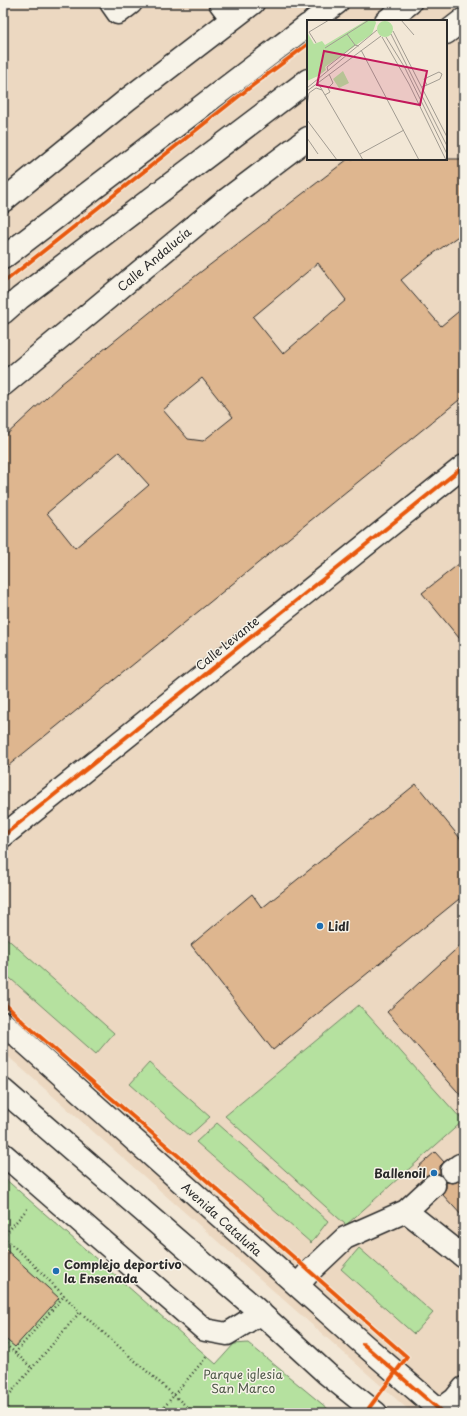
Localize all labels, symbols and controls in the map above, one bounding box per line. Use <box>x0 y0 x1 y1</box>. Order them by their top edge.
inset map <box>307 20 447 160</box>
street label: Calle Andalucía <box>113 222 195 295</box>
street label: Calle Levante <box>191 611 263 674</box>
place label: Lidl <box>328 917 350 935</box>
marker: Lidl <box>315 921 325 931</box>
place label: Ballenoil <box>374 1164 426 1182</box>
marker: Ballenoil <box>429 1168 439 1178</box>
street label: Avenida Cataluña <box>178 1178 267 1260</box>
place label: Complejo deportivo la Ensenada <box>64 1255 182 1287</box>
marker: Complejo deportivo la Ensenada <box>51 1266 61 1276</box>
park label: Parque iglesia San Marco <box>203 1365 283 1397</box>

